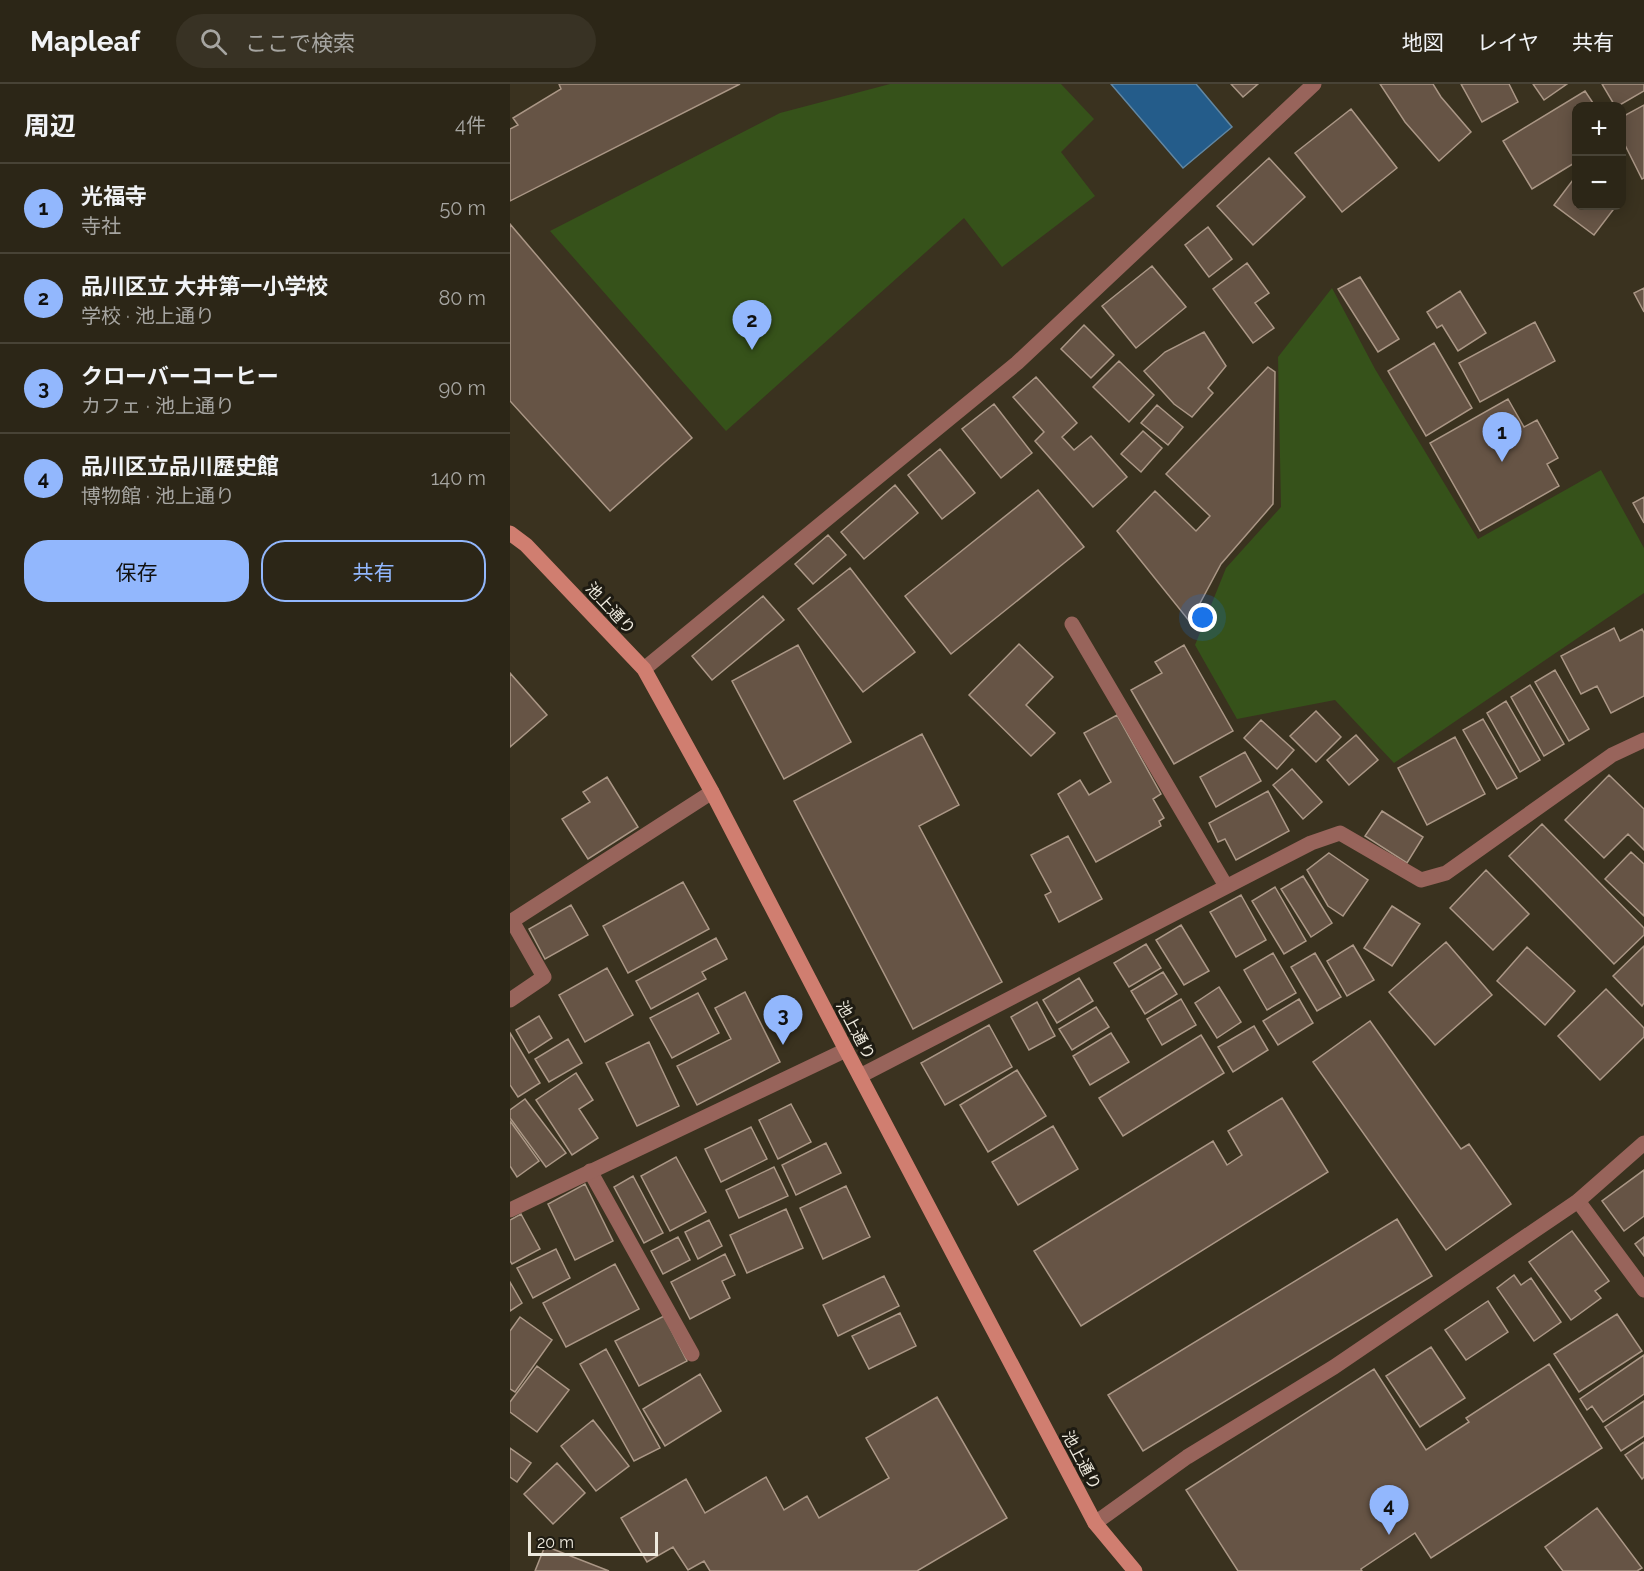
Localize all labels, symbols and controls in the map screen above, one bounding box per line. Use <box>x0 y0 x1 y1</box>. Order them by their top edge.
search box <box>176 14 596 68</box>
text: Mapleaf <box>30 25 140 58</box>
icon: search <box>197 25 230 58</box>
text: ここで検索 <box>245 30 355 56</box>
text: 地図 <box>1402 30 1444 55</box>
text: レイヤ <box>1477 30 1539 55</box>
text: 共有 <box>1572 30 1614 55</box>
map controls <box>1572 102 1626 210</box>
button: + <box>1572 102 1626 156</box>
text: 周辺 <box>24 111 76 141</box>
text: 4件 <box>455 113 486 137</box>
button: − <box>1572 156 1626 210</box>
text: 光福寺 <box>81 183 147 209</box>
text: 1 <box>39 196 48 220</box>
text: 50 m <box>439 196 486 220</box>
text: 寺社 <box>81 214 121 238</box>
text: 品川区立 大井第一小学校 <box>81 273 328 299</box>
text: 2 <box>38 286 49 310</box>
text: 80 m <box>438 286 486 310</box>
pin: 2 <box>732 300 772 350</box>
text: 学校 · 池上通り <box>81 304 215 328</box>
text: クローバーコーヒー <box>81 363 279 389</box>
text: 3 <box>38 376 49 400</box>
text: 90 m <box>439 376 486 400</box>
text: カフェ · 池上通り <box>81 394 235 418</box>
pin: 1 <box>1482 412 1522 462</box>
text: 品川区立品川歴史館 <box>81 453 279 479</box>
text: 4 <box>38 466 49 490</box>
text: 140 m <box>431 466 486 490</box>
text: 博物館 · 池上通り <box>81 484 235 508</box>
button: 保存 <box>24 540 249 602</box>
button: 共有 <box>261 540 486 602</box>
street label: 池上通り <box>582 578 639 638</box>
your location <box>1188 603 1217 632</box>
pin: 3 <box>764 996 802 1045</box>
street label: 池上通り <box>832 998 879 1063</box>
street label: 池上通り <box>1058 1428 1105 1493</box>
pin: 4 <box>1370 1486 1408 1535</box>
scale bar <box>528 1529 658 1556</box>
text: 20 m <box>537 1533 574 1552</box>

